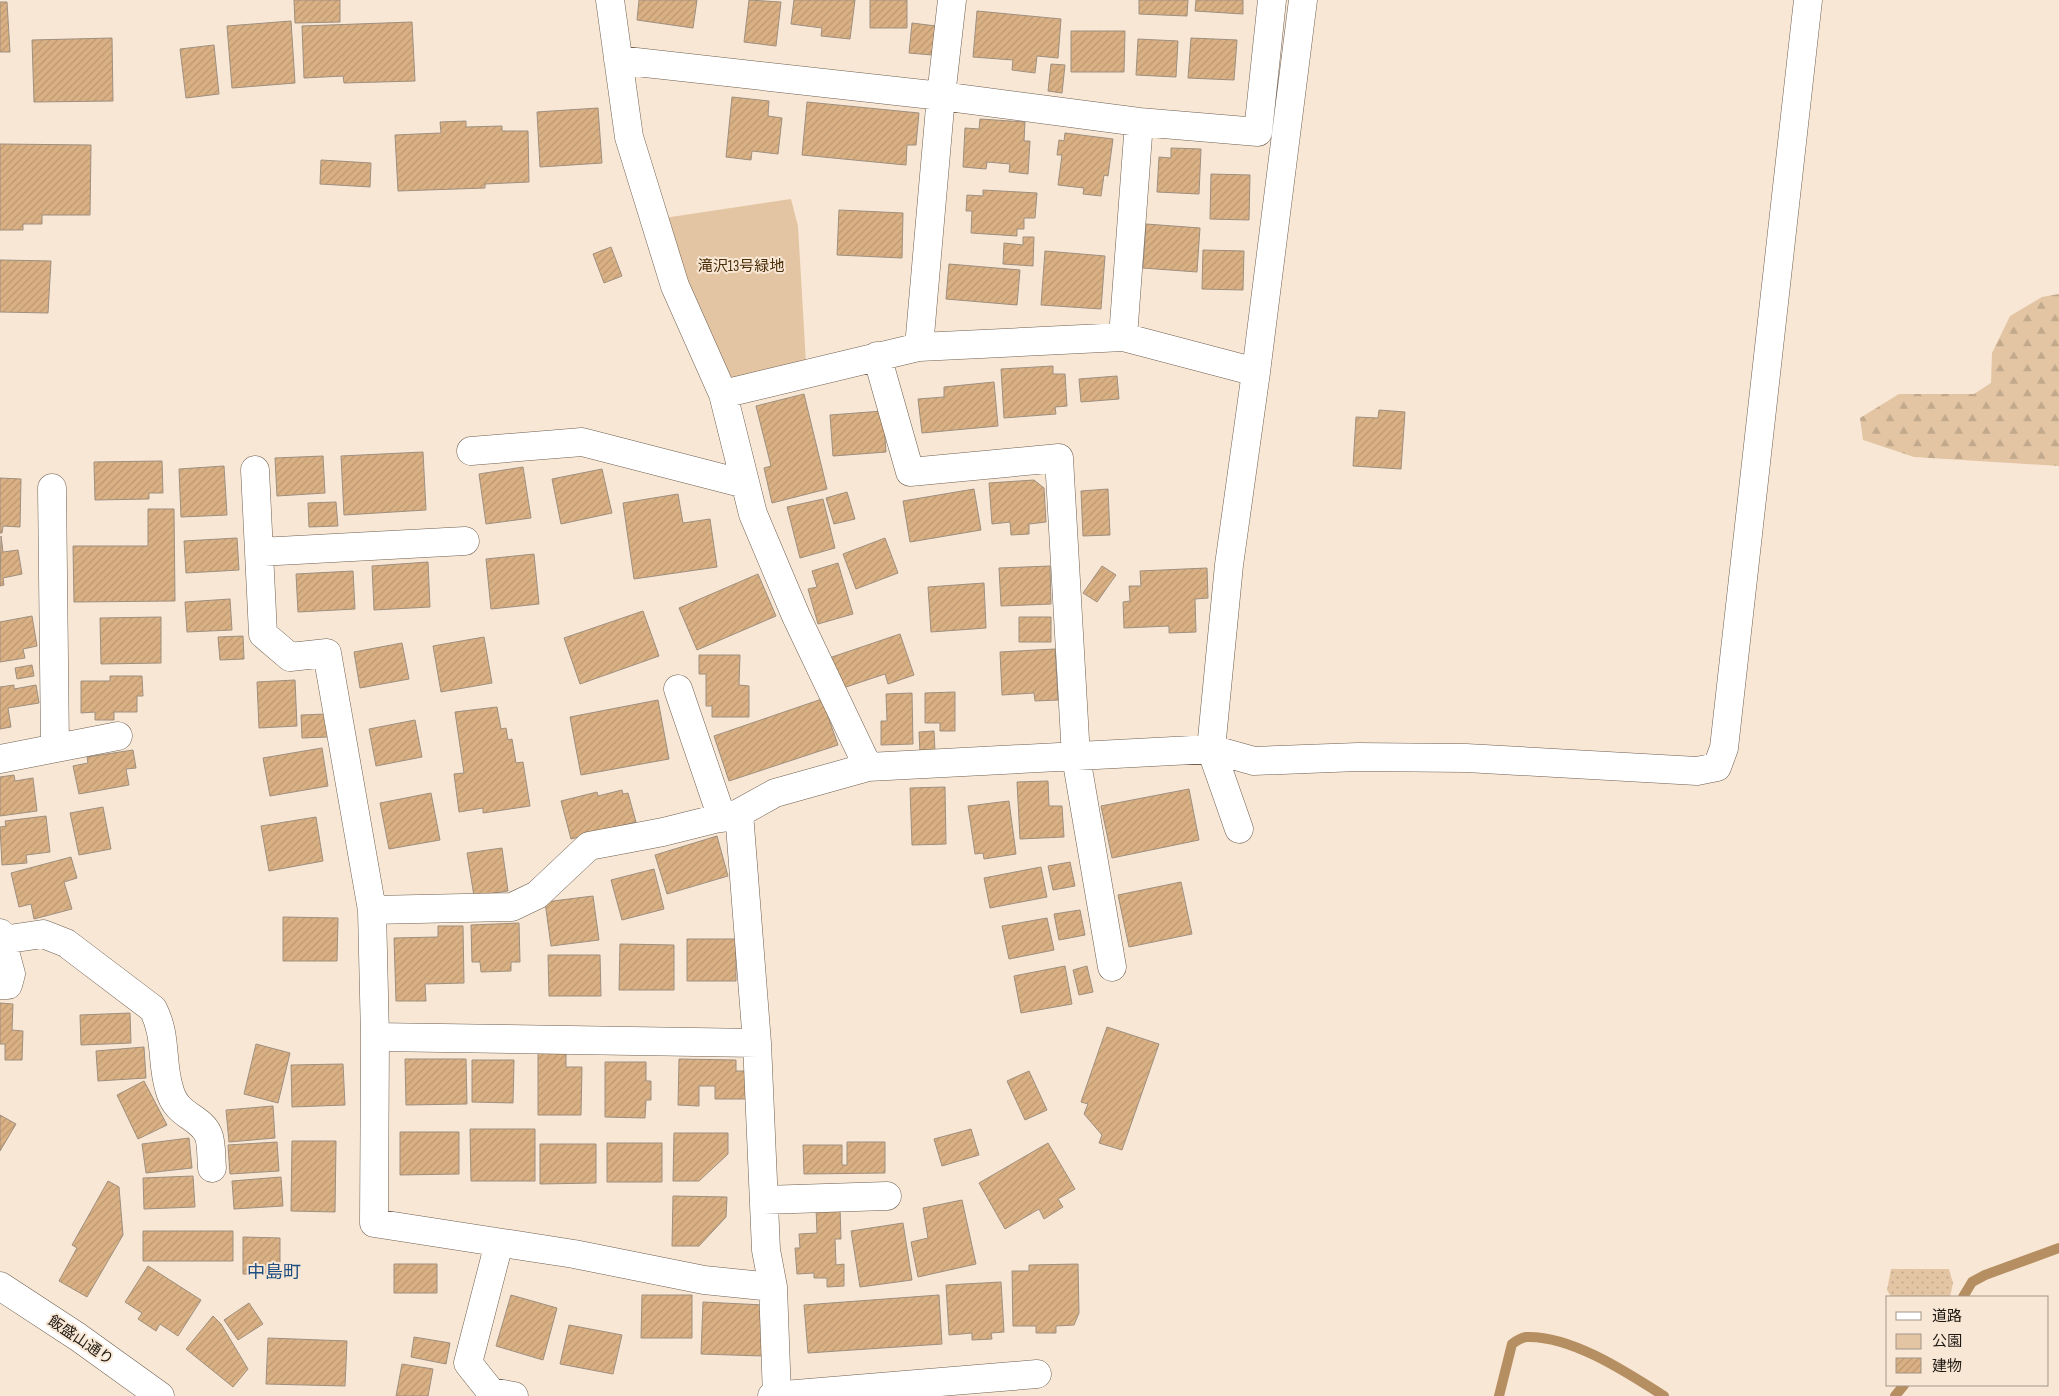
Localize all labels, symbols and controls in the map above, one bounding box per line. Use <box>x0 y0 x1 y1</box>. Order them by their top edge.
park label: 滝沢13号緑地 <box>698 257 784 276</box>
district label: 中島町 <box>247 1262 301 1283</box>
legend <box>1886 1296 2049 1386</box>
text: 道路 <box>1932 1307 1962 1326</box>
street label: 飯盛山通り <box>44 1312 117 1369</box>
text: 公園 <box>1932 1332 1962 1351</box>
text: 建物 <box>1932 1357 1962 1376</box>

